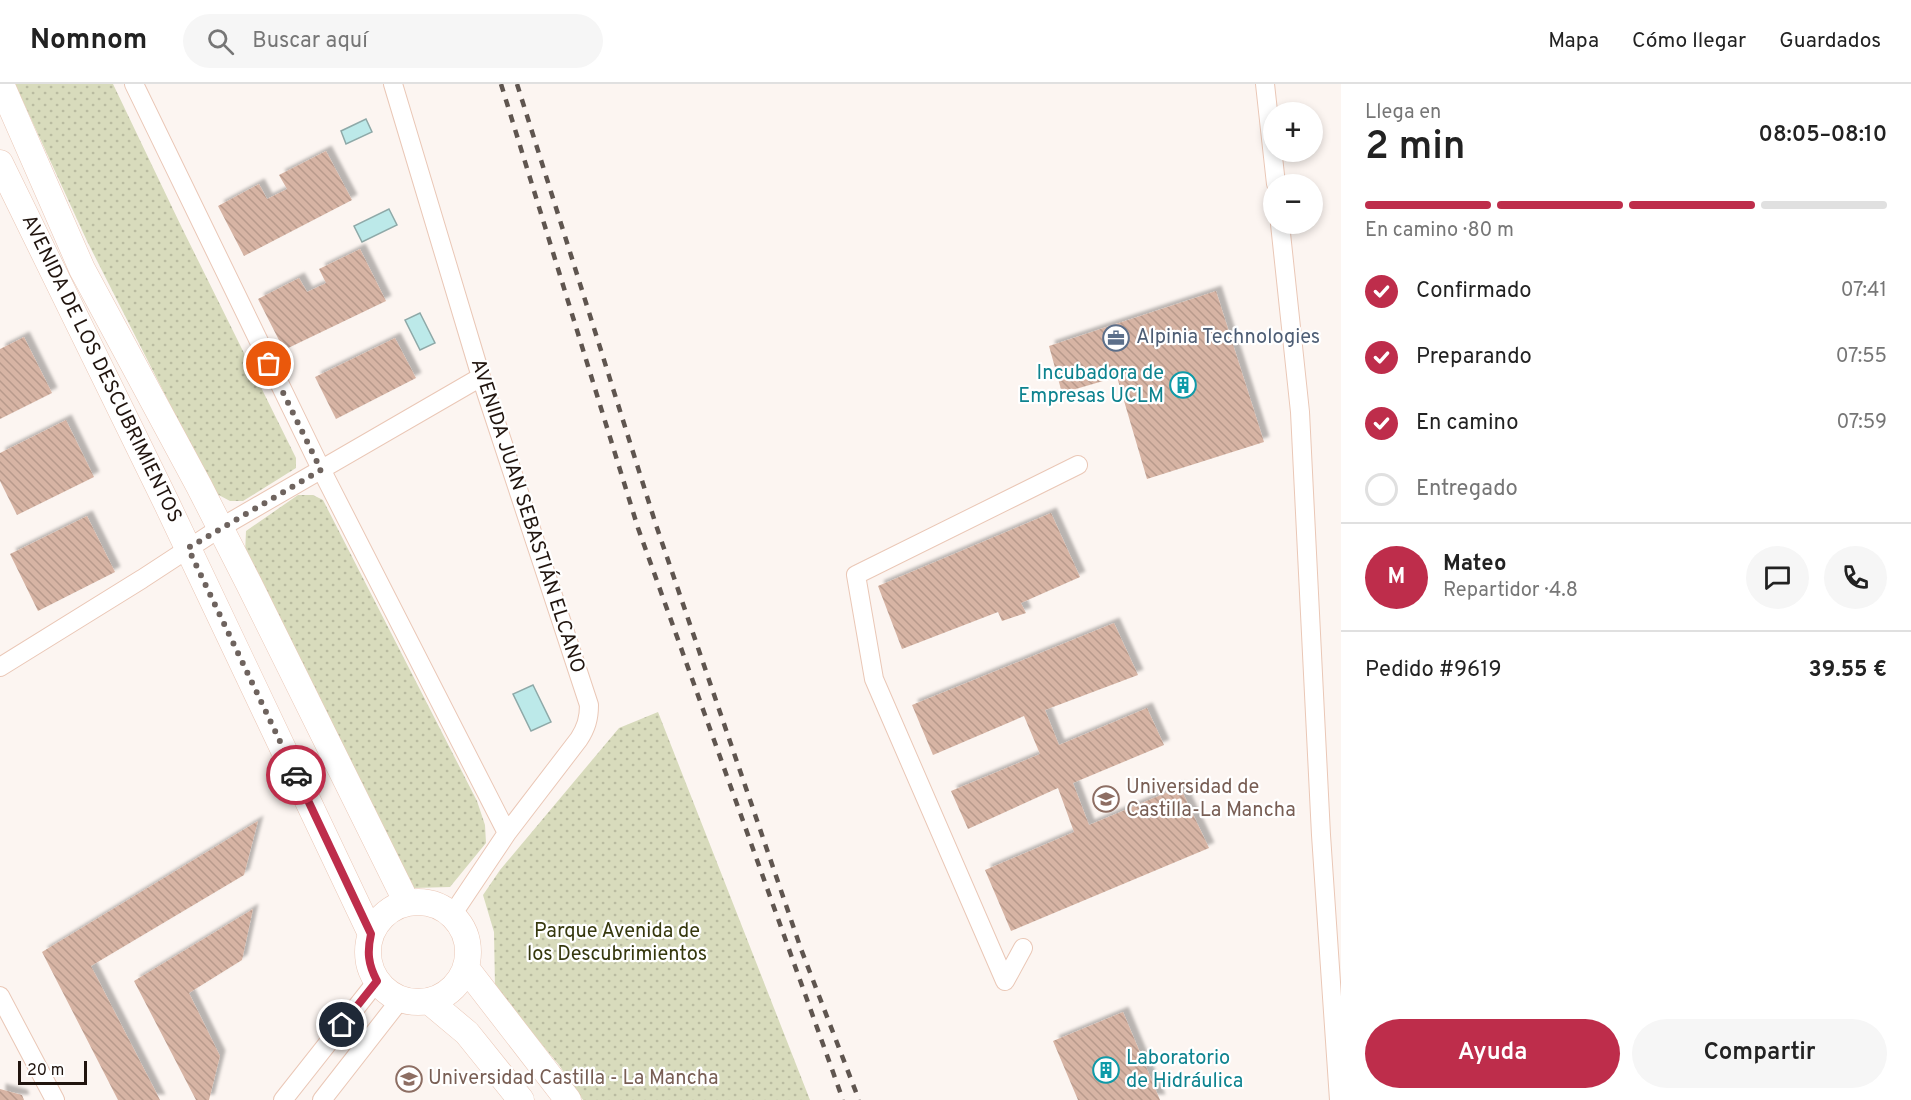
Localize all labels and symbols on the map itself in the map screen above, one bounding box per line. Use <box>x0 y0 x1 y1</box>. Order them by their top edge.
street label: AVENIDA DE LOS DESCUBRIMIENTOS <box>15 211 187 527</box>
office icon: Alpinia Technologies <box>1101 323 1131 353</box>
place label: Alpinia Technologies <box>1136 325 1320 351</box>
pin <box>243 338 294 389</box>
street label: AVENIDA JUAN SEBASTIÁN ELCANO <box>464 355 592 677</box>
place label: Incubadora de Empresas UCLM <box>1018 361 1164 410</box>
building icon: Incubadora de Empresas UCLM <box>1168 370 1198 400</box>
courier <box>266 745 326 805</box>
place label: Universidad de Castilla-La Mancha <box>1126 775 1296 824</box>
school or university icon: Universidad de Castilla-La Mancha <box>1091 784 1121 814</box>
park label: Parque Avenida de los Descubrimientos <box>527 919 707 968</box>
pin <box>316 999 367 1050</box>
place label: Laboratorio de Hidráulica <box>1126 1046 1243 1095</box>
building icon: Laboratorio de Hidráulica <box>1091 1055 1121 1085</box>
scale bar <box>18 1058 87 1086</box>
school or university icon: Universidad Castilla - La Mancha <box>394 1064 424 1094</box>
place label: Universidad Castilla - La Mancha <box>428 1066 719 1092</box>

